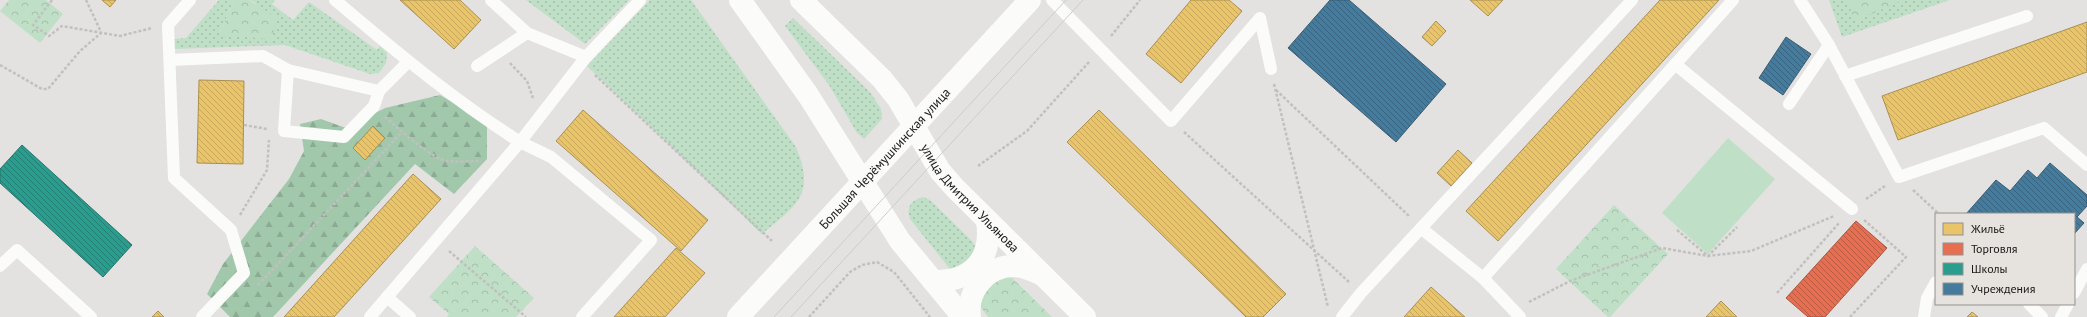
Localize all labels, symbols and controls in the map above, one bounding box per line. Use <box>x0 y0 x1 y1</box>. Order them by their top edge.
street label: Большая Черёмушкинская улица <box>815 84 954 232</box>
street label: улица Дмитрия Ульянова <box>917 140 1023 256</box>
legend <box>1935 213 2075 305</box>
text: Жильё <box>1970 221 2005 236</box>
text: Торговля <box>1971 241 2017 256</box>
text: Школы <box>1971 261 2007 276</box>
text: Учреждения <box>1971 281 2035 296</box>

